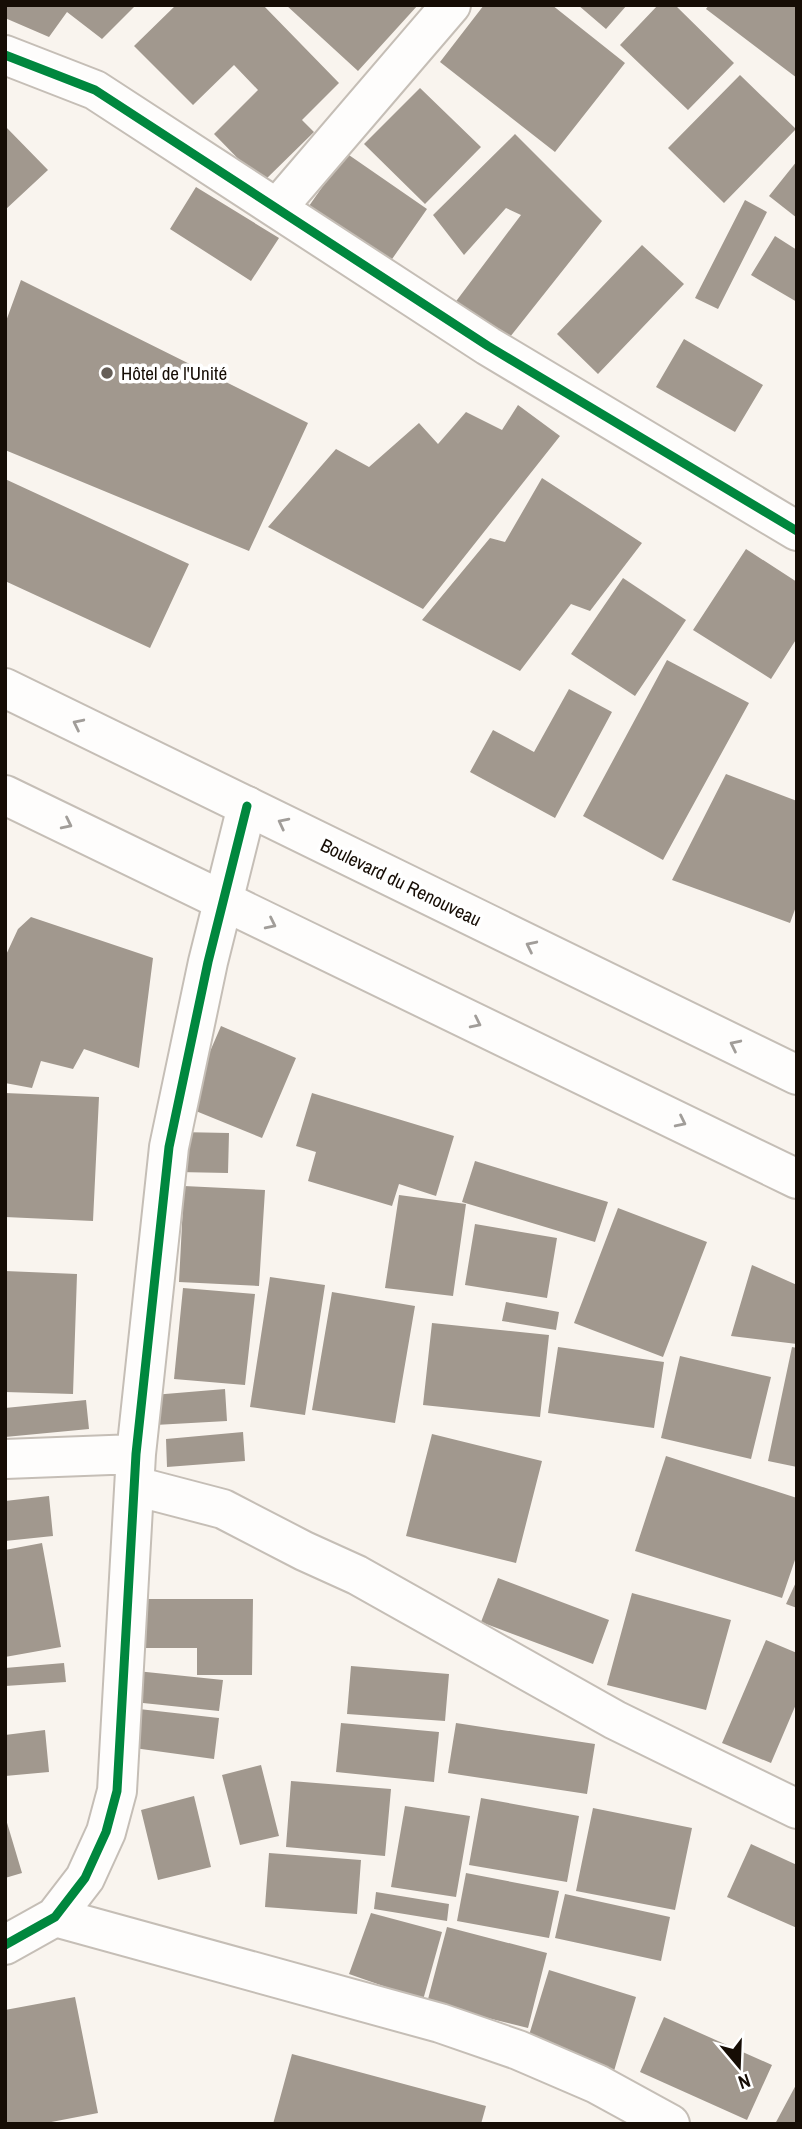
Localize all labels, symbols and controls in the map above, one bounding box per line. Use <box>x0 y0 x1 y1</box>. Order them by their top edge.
place label: Hôtel de l'Unité <box>121 360 227 386</box>
marker: Hôtel de l'Unité <box>99 365 115 381</box>
one-way arrow <box>73 718 85 732</box>
one-way arrow <box>60 816 72 830</box>
one-way arrow <box>278 818 290 832</box>
street label: Boulevard du Renouveau <box>316 832 486 932</box>
one-way arrow <box>264 915 276 929</box>
one-way arrow <box>526 940 538 954</box>
one-way arrow <box>469 1015 481 1029</box>
one-way arrow <box>730 1040 742 1054</box>
one-way arrow <box>674 1114 686 1128</box>
north arrow <box>704 2031 774 2101</box>
text: N <box>735 2068 754 2096</box>

